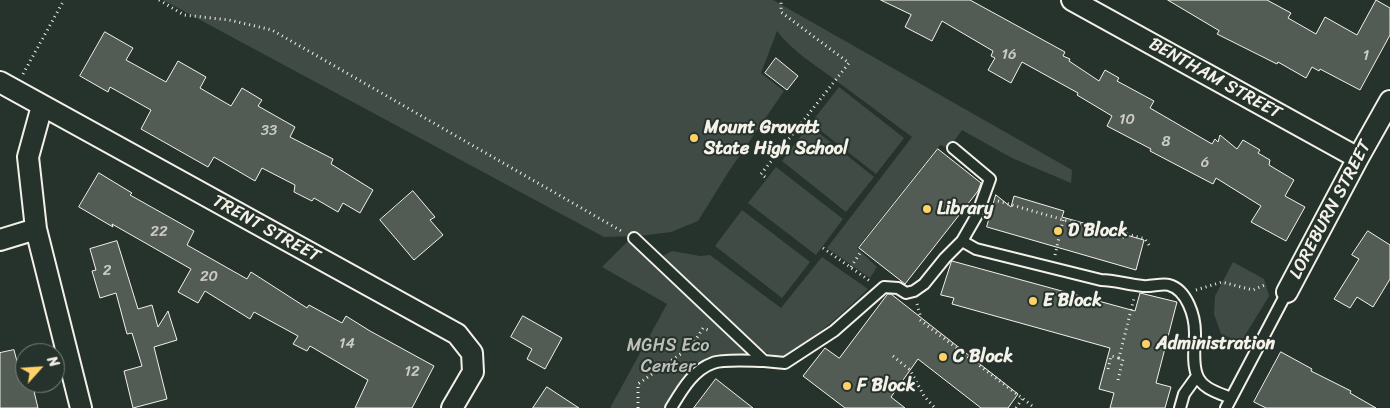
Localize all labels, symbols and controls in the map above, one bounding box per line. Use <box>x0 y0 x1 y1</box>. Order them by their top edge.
street label: BENTHAM STREET <box>1145 34 1285 124</box>
house number: 16 <box>1002 46 1016 64</box>
house number: 1 <box>1363 47 1369 65</box>
house number: 10 <box>1119 111 1135 129</box>
place label: Mount Gravatt State High School <box>704 117 848 160</box>
house number: 33 <box>261 122 277 140</box>
marker: Mount Gravatt State High School <box>688 132 700 144</box>
house number: 8 <box>1161 133 1171 151</box>
street label: LOREBURN STREET <box>1285 137 1377 283</box>
house number: 6 <box>1201 154 1209 172</box>
street label: TRENT STREET <box>208 191 324 267</box>
place label: Library <box>937 198 993 220</box>
marker: Library <box>921 203 933 215</box>
place label: D Block <box>1068 220 1128 242</box>
house number: 22 <box>150 223 168 241</box>
marker: D Block <box>1052 225 1064 237</box>
house number: 2 <box>103 262 111 280</box>
house number: 20 <box>200 268 218 286</box>
place label: E Block <box>1043 290 1102 312</box>
marker: E Block <box>1027 295 1039 307</box>
place label: Administration <box>1156 333 1275 355</box>
house number: 14 <box>339 335 355 353</box>
park label: MGHS Eco Center <box>627 335 709 378</box>
marker: Administration <box>1140 338 1152 350</box>
north arrow <box>15 343 65 393</box>
place label: C Block <box>953 346 1013 368</box>
marker: C Block <box>937 351 949 363</box>
text: N <box>40 352 66 371</box>
house number: 12 <box>404 363 420 381</box>
place label: F Block <box>857 375 916 397</box>
marker: F Block <box>841 380 853 392</box>

